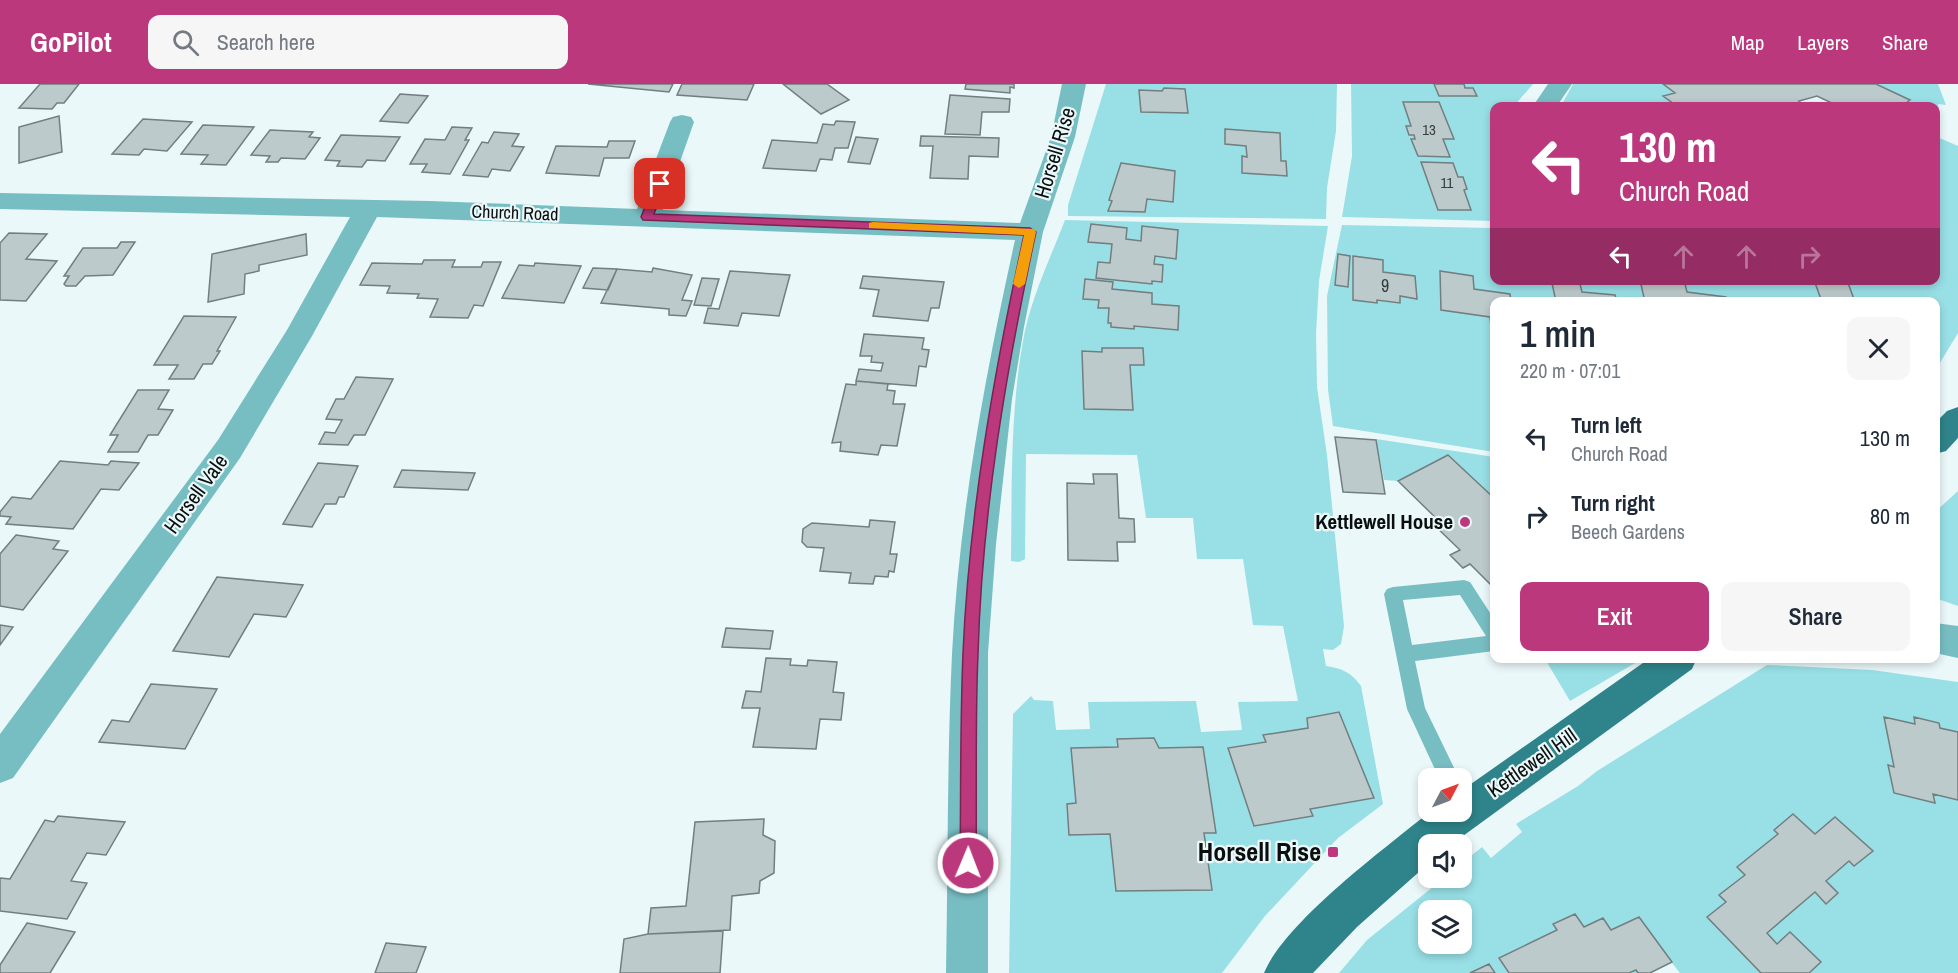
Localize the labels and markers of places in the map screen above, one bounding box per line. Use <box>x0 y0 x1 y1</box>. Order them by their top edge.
pin <box>634 158 685 209</box>
place label: Kettlewell House <box>1315 507 1453 536</box>
marker: Kettlewell House <box>1458 515 1472 529</box>
place label: Horsell Rise <box>1198 834 1321 869</box>
marker: Horsell Rise <box>1326 845 1340 859</box>

